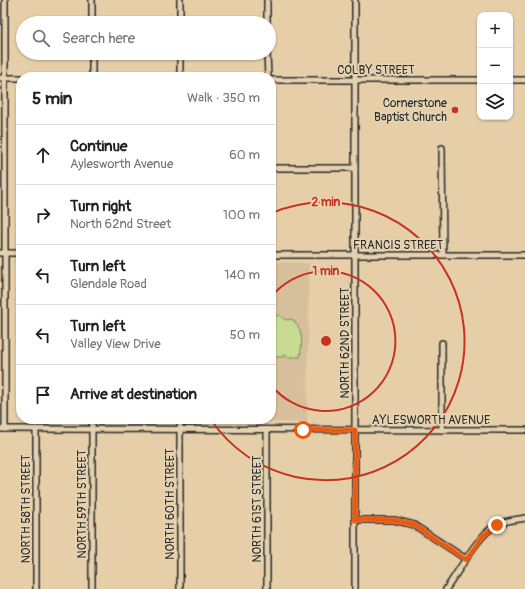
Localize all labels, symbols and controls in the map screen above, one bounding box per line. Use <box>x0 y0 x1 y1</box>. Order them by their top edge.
map controls <box>477 12 513 120</box>
button: + <box>477 12 513 48</box>
search box <box>16 16 276 60</box>
icon: search <box>30 27 52 49</box>
text: Search here <box>62 29 135 48</box>
button: − <box>477 48 513 84</box>
street label: COLBY STREET <box>337 63 415 78</box>
button: layers <box>477 84 513 120</box>
text: 5 min <box>32 88 72 109</box>
text: Walk · 350 m <box>187 90 260 106</box>
place label: Cornerstone Baptist Church <box>374 96 447 125</box>
marker: Cornerstone Baptist Church <box>450 105 460 115</box>
text: Continue <box>70 137 128 156</box>
icon: ahead <box>32 144 54 166</box>
text: 60 m <box>229 147 260 163</box>
text: Aylesworth Avenue <box>70 156 173 172</box>
text: 2 min <box>312 195 341 210</box>
text: Turn right <box>70 197 131 216</box>
icon: right <box>32 204 54 226</box>
text: 100 m <box>223 207 260 223</box>
text: North 62nd Street <box>70 216 171 232</box>
street label: FRANCIS STREET <box>353 238 443 253</box>
text: Turn left <box>70 257 126 276</box>
icon: left <box>32 264 54 286</box>
text: 1 min <box>313 264 340 279</box>
text: 140 m <box>224 267 260 283</box>
text: Glendale Road <box>70 276 147 292</box>
street label: NORTH 62ND STREET <box>338 287 353 399</box>
text: Turn left <box>70 317 126 336</box>
icon: left <box>32 324 54 346</box>
text: 50 m <box>230 327 260 343</box>
centre of rings <box>319 334 333 348</box>
text: Valley View Drive <box>70 336 161 352</box>
icon: arrive <box>32 384 54 406</box>
text: Arrive at destination <box>70 385 197 404</box>
street label: AYLESWORTH AVENUE <box>372 413 490 428</box>
route start <box>294 421 312 439</box>
street label: NORTH 60TH STREET <box>163 448 178 560</box>
street label: NORTH 59TH STREET <box>75 449 90 558</box>
street label: NORTH 58TH STREET <box>19 454 34 563</box>
street label: NORTH 61ST STREET <box>250 455 265 563</box>
route end <box>488 516 506 534</box>

